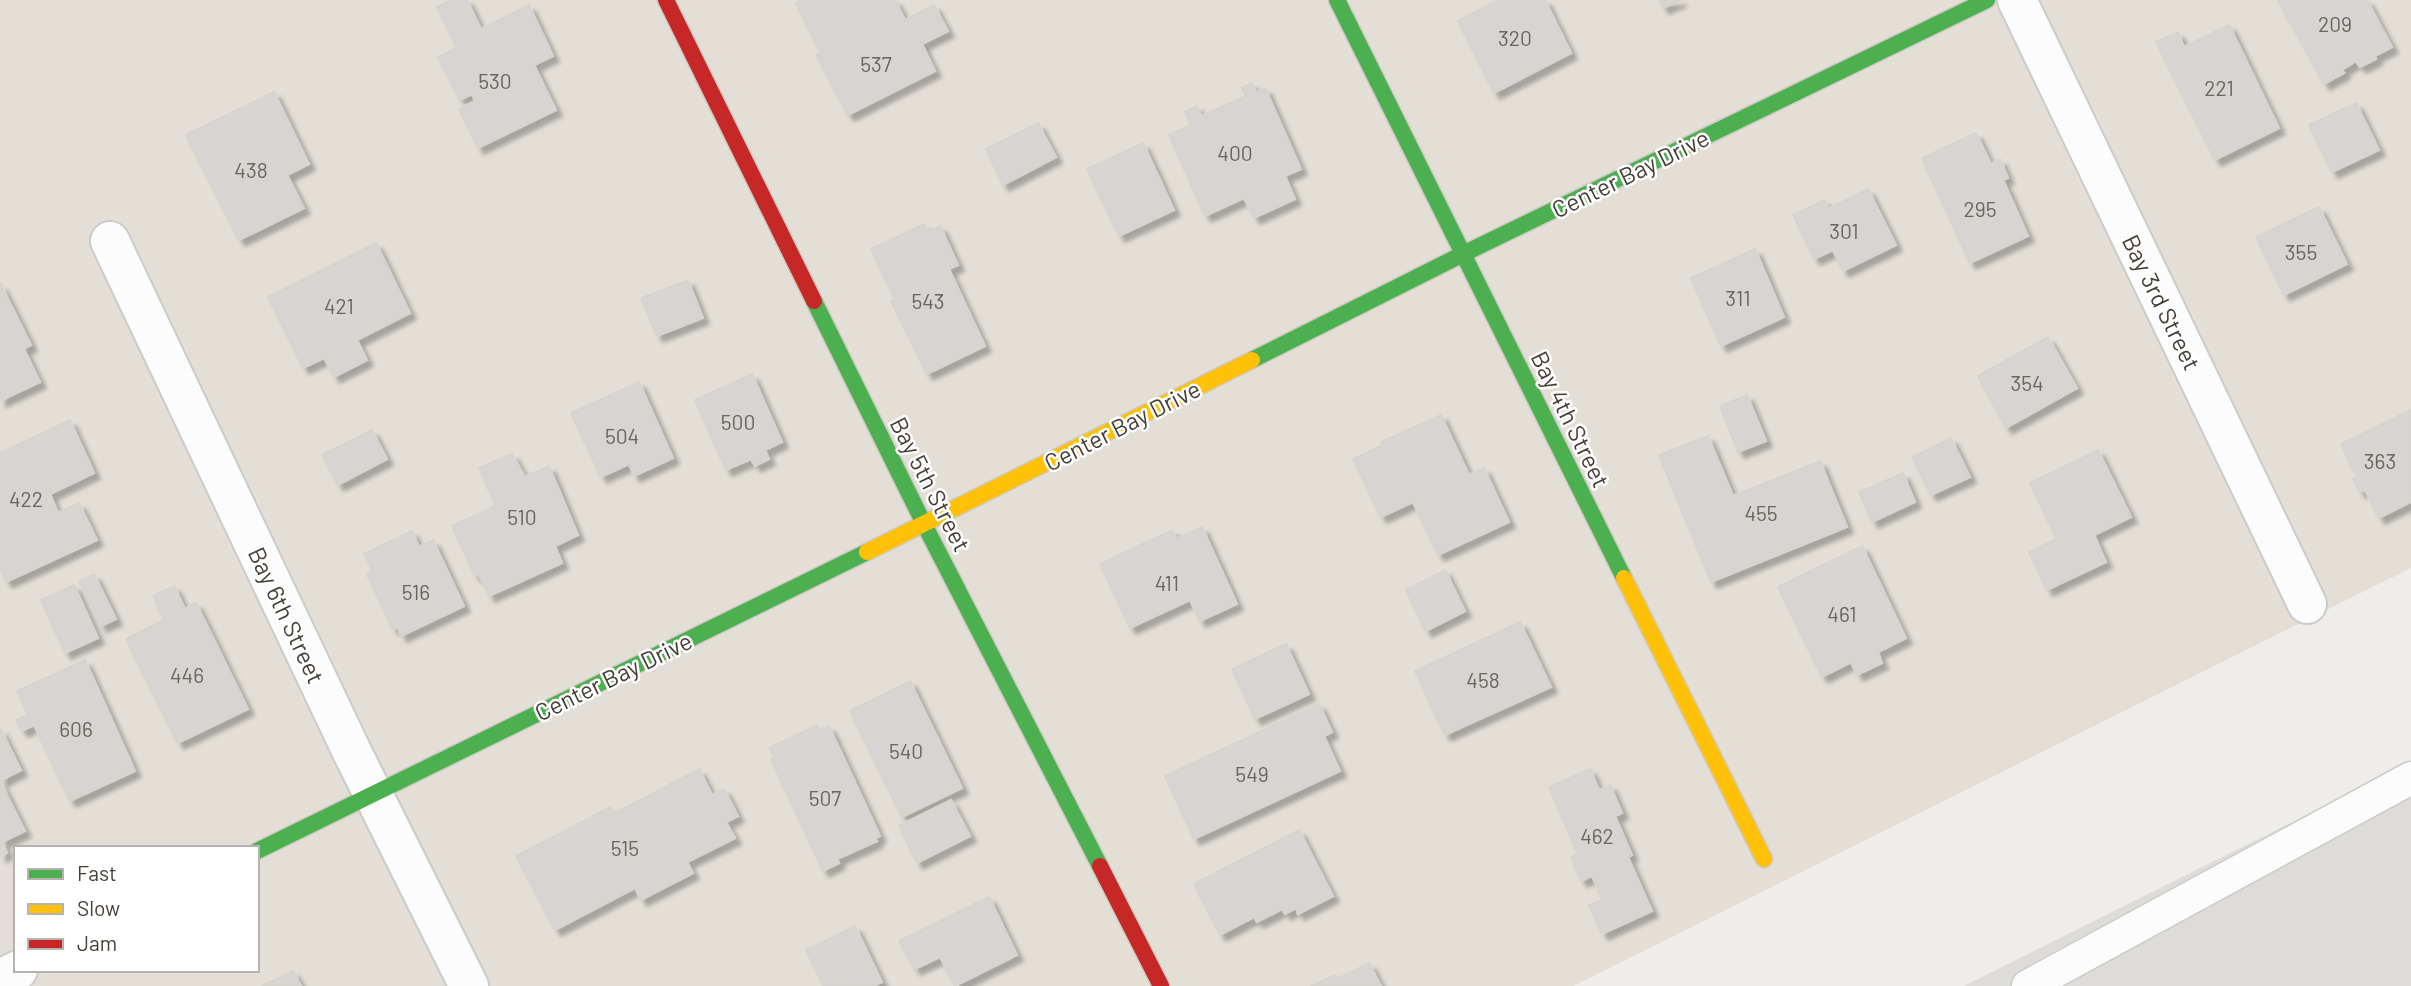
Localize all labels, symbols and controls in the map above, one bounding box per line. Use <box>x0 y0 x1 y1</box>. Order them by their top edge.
house number: 209 <box>2318 11 2352 36</box>
house number: 320 <box>1498 25 1532 50</box>
house number: 537 <box>860 51 892 76</box>
house number: 530 <box>478 68 512 93</box>
house number: 221 <box>2204 75 2234 100</box>
street label: Center Bay Drive <box>1547 122 1713 224</box>
house number: 400 <box>1217 140 1253 165</box>
house number: 438 <box>234 157 268 182</box>
house number: 295 <box>1964 196 1997 221</box>
house number: 301 <box>1829 218 1859 243</box>
street label: Bay 3rd Street <box>2117 229 2207 375</box>
house number: 355 <box>2285 239 2317 264</box>
house number: 311 <box>1725 285 1751 310</box>
house number: 543 <box>911 288 945 313</box>
house number: 421 <box>324 293 354 318</box>
street label: Bay 4th Street <box>1526 346 1616 492</box>
house number: 354 <box>2010 370 2044 395</box>
street label: Center Bay Drive <box>1039 373 1205 477</box>
house number: 500 <box>721 409 755 434</box>
street label: Bay 5th Street <box>885 412 977 556</box>
house number: 504 <box>605 423 639 448</box>
house number: 363 <box>2364 448 2396 473</box>
house number: 422 <box>9 486 43 511</box>
house number: 455 <box>1744 500 1778 525</box>
house number: 510 <box>507 504 537 529</box>
street label: Bay 6th Street <box>243 542 331 688</box>
house number: 411 <box>1155 570 1179 595</box>
house number: 516 <box>402 579 430 604</box>
house number: 461 <box>1827 601 1857 626</box>
street label: Center Bay Drive <box>530 625 696 727</box>
house number: 446 <box>170 662 204 687</box>
house number: 458 <box>1466 667 1500 692</box>
house number: 606 <box>59 716 93 741</box>
house number: 540 <box>889 738 923 763</box>
house number: 549 <box>1235 761 1269 786</box>
house number: 507 <box>809 785 841 810</box>
house number: 462 <box>1580 823 1614 848</box>
house number: 515 <box>611 835 639 860</box>
legend <box>14 846 259 972</box>
text: Fast <box>77 860 117 885</box>
text: Slow <box>77 895 120 920</box>
text: Jam <box>77 930 117 955</box>

